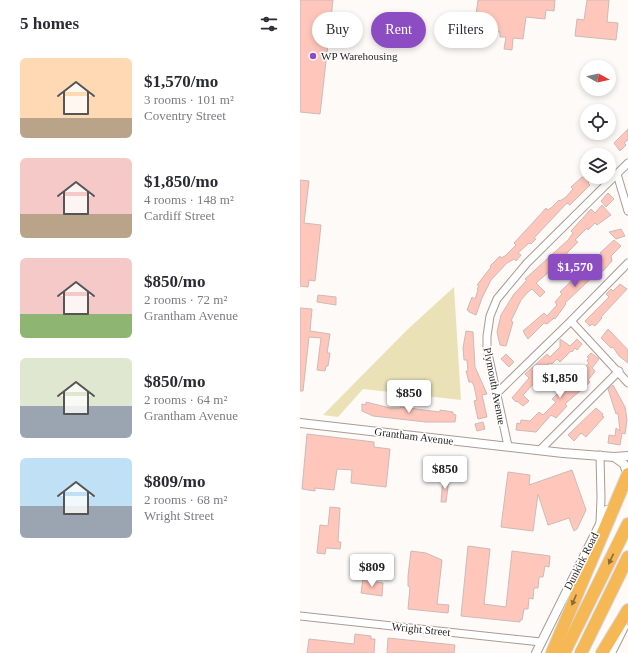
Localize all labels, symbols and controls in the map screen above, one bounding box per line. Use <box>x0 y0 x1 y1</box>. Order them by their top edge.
chip: Buy <box>312 12 363 48</box>
chip: Rent <box>371 12 426 48</box>
chip: Filters <box>434 12 498 48</box>
icon: filters <box>258 13 280 35</box>
text: 5 homes <box>20 14 79 33</box>
place label: WP Warehousing <box>321 50 398 62</box>
marker: WP Warehousing <box>308 51 318 61</box>
north arrow <box>580 60 616 96</box>
map controls <box>580 60 616 184</box>
text: $1,570/mo <box>144 72 218 91</box>
icon: home <box>52 74 100 122</box>
text: 3 rooms · 101 m² <box>144 92 234 107</box>
button: locate <box>580 104 616 140</box>
text: Coventry Street <box>144 108 226 123</box>
button: layers <box>580 148 616 184</box>
text: $1,850/mo <box>144 172 218 191</box>
icon: home <box>52 174 100 222</box>
text: 4 rooms · 148 m² <box>144 192 234 207</box>
text: Cardiff Street <box>144 208 215 223</box>
pin: $1,570 <box>542 254 608 288</box>
text: $1,570 <box>557 259 593 274</box>
text: $850/mo <box>144 272 205 291</box>
icon: home <box>52 274 100 322</box>
text: 2 rooms · 72 m² <box>144 292 227 307</box>
text: Grantham Avenue <box>144 308 238 323</box>
street label: Plymouth Avenue <box>482 346 508 426</box>
pin: $1,850 <box>527 365 593 399</box>
text: $1,850 <box>542 370 578 385</box>
text: $850/mo <box>144 372 205 391</box>
icon: home <box>52 374 100 422</box>
pin: $850 <box>385 380 433 414</box>
text: $850 <box>396 385 422 400</box>
text: 2 rooms · 64 m² <box>144 392 227 407</box>
text: Grantham Avenue <box>144 408 238 423</box>
street label: Grantham Avenue <box>374 425 454 447</box>
pin: $850 <box>421 456 469 490</box>
text: $850 <box>432 461 458 476</box>
text: $809/mo <box>144 472 205 491</box>
icon: home <box>52 474 100 522</box>
text: 2 rooms · 68 m² <box>144 492 227 507</box>
text: Wright Street <box>144 508 214 523</box>
street label: Dunkirk Road <box>561 530 601 592</box>
pin: $809 <box>348 554 396 588</box>
one-way arrow <box>608 554 614 565</box>
text: $809 <box>359 559 385 574</box>
one-way arrow <box>571 594 578 606</box>
street label: Wright Street <box>391 620 451 638</box>

